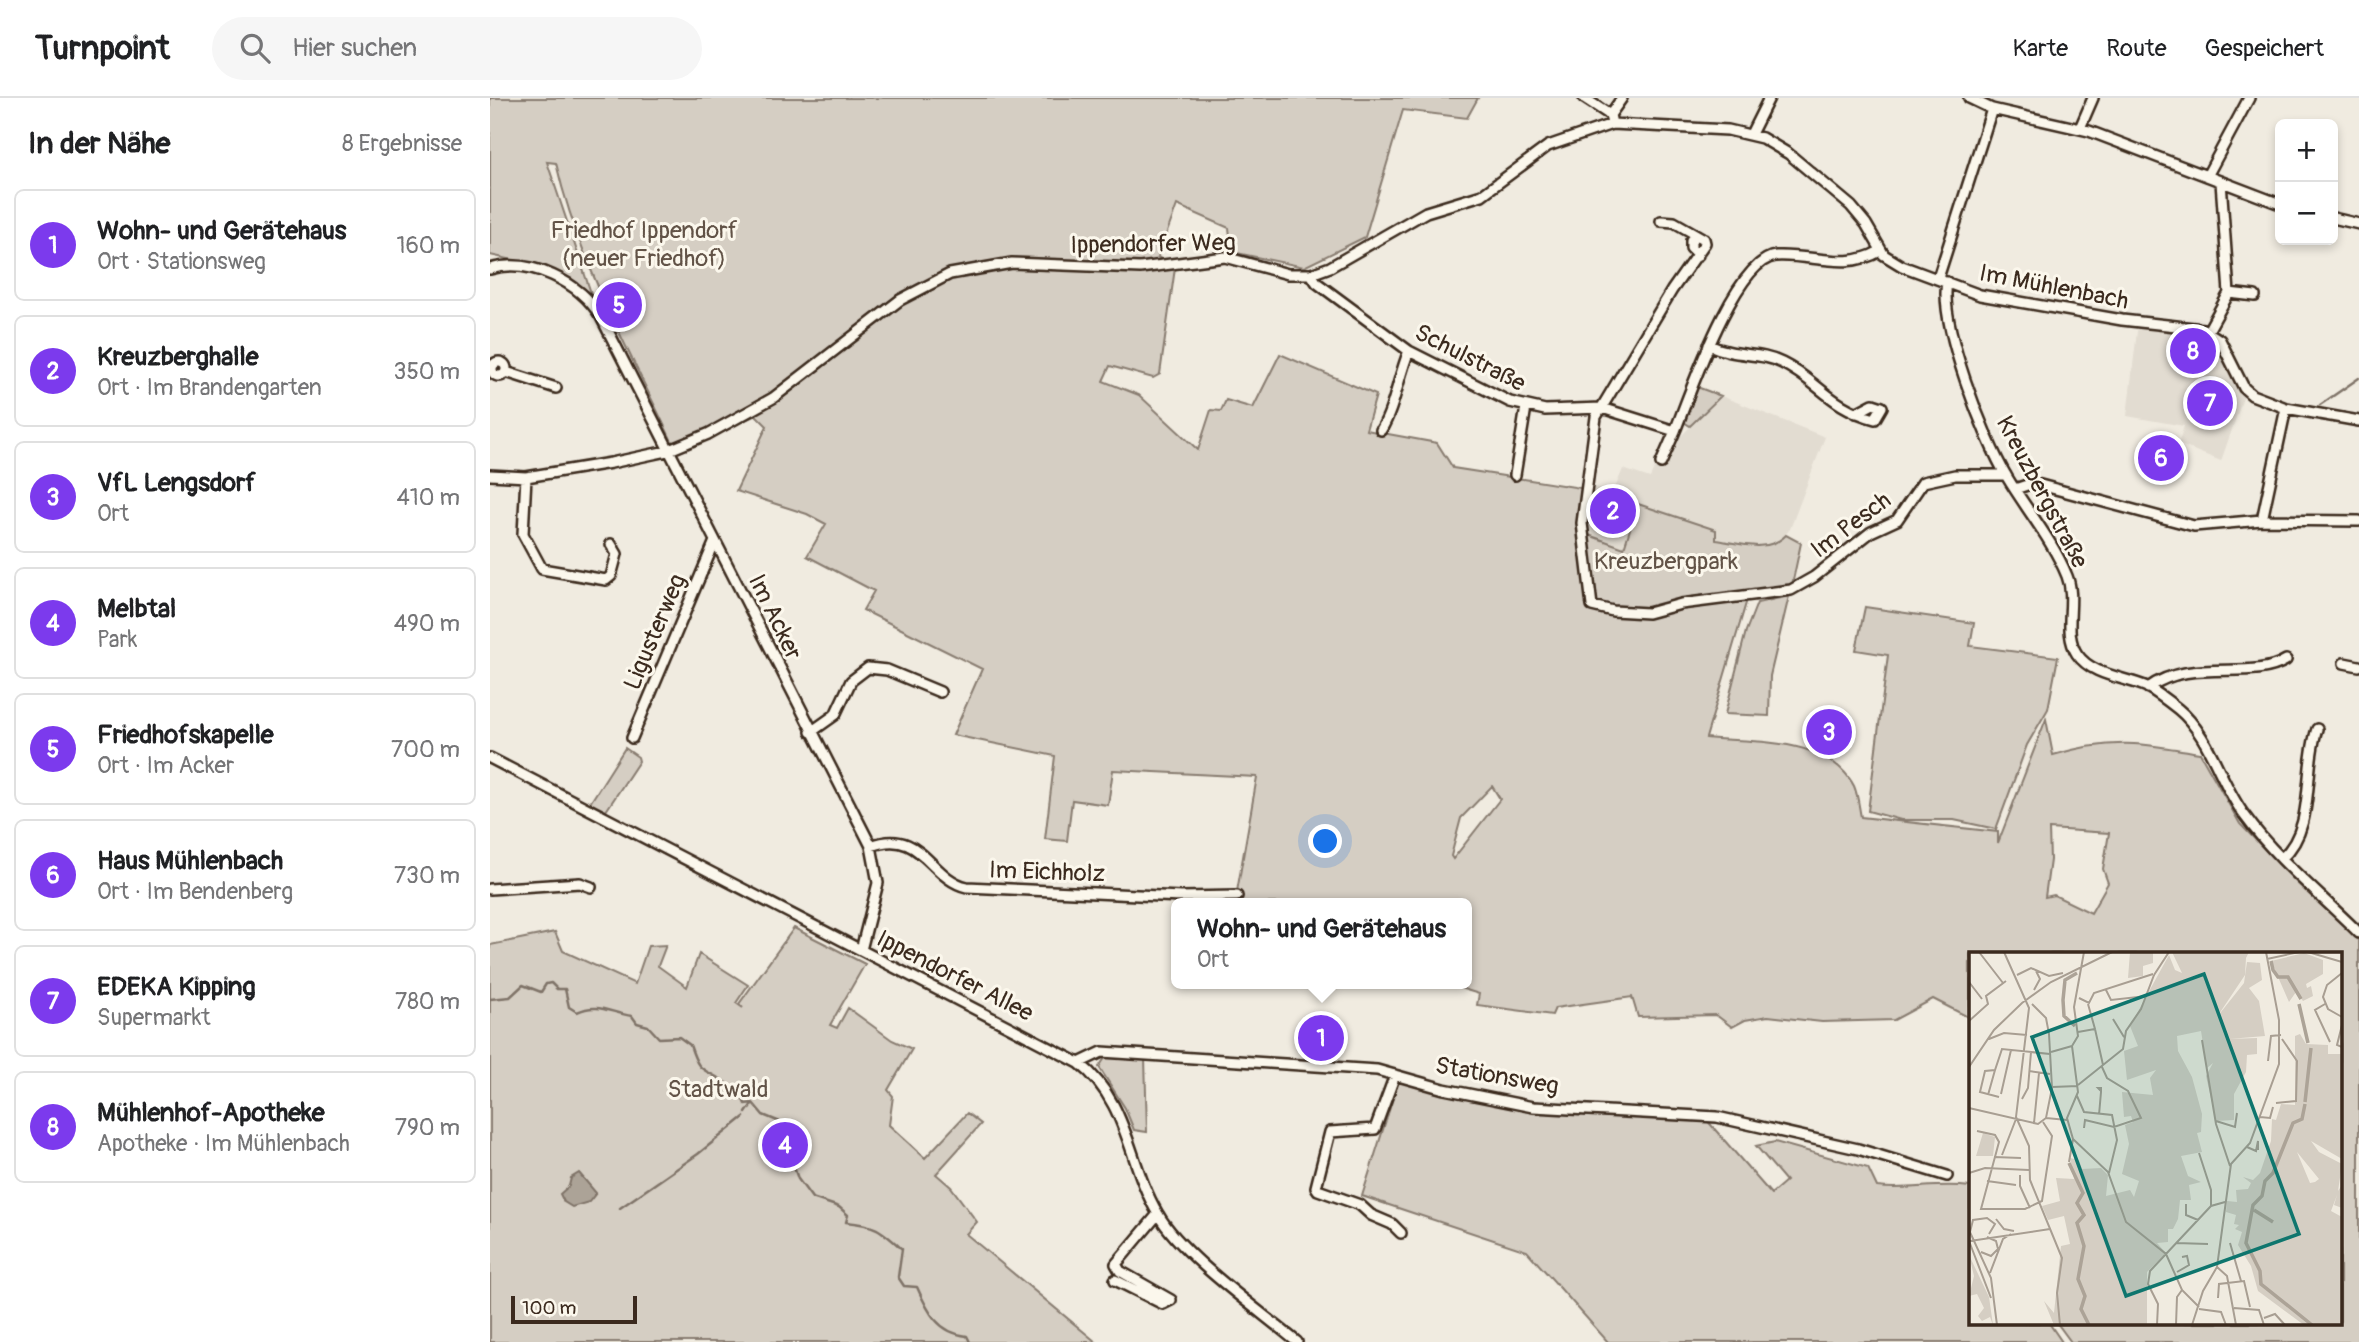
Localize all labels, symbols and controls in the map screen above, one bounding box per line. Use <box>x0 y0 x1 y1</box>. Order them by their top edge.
search box <box>212 17 702 80</box>
text: Turnpoint <box>35 28 170 69</box>
icon: search <box>236 29 274 67</box>
text: Hier suchen <box>292 32 417 64</box>
text: Karte <box>2012 34 2068 63</box>
text: Route <box>2106 34 2167 63</box>
text: Gespeichert <box>2205 34 2324 63</box>
map controls <box>2275 119 2338 245</box>
button: + <box>2275 119 2338 182</box>
text: In der Nähe <box>28 125 170 162</box>
text: 8 Ergebnisse <box>342 129 462 158</box>
button: − <box>2275 182 2338 245</box>
text: Wohn- und Gerätehaus <box>97 215 346 247</box>
park label: Friedhof Ippendorf (neuer Friedhof) <box>551 216 738 273</box>
street label: Ippendorfer Weg <box>1070 228 1236 260</box>
text: 1 <box>49 231 58 260</box>
text: 160 m <box>396 231 460 260</box>
text: Ort · Stationsweg <box>97 247 266 276</box>
street label: Im Mühlenbach <box>1977 258 2131 316</box>
pin: 5 <box>596 279 642 331</box>
street label: Schulstraße <box>1410 318 1530 398</box>
pin: 8 <box>2170 325 2216 377</box>
text: Kreuzberghalle <box>97 341 259 373</box>
text: 2 <box>47 357 59 386</box>
text: 350 m <box>394 357 460 386</box>
text: Ort · Im Brandengarten <box>97 373 322 402</box>
pin: 7 <box>2187 377 2233 429</box>
street label: Kreuzbergstraße <box>1990 411 2094 573</box>
pin: 6 <box>2138 432 2184 484</box>
text: VfL Lengsdorf <box>97 467 256 499</box>
text: 3 <box>47 483 59 512</box>
text: 410 m <box>397 483 460 512</box>
pin: 2 <box>1590 485 1636 537</box>
street label: Im Pesch <box>1805 486 1897 564</box>
text: Ort <box>97 499 129 528</box>
park label: Kreuzbergpark <box>1594 547 1738 576</box>
street label: Ligusterweg <box>618 570 692 694</box>
street label: Im Acker <box>742 570 808 665</box>
text: Melbtal <box>97 593 176 625</box>
text: 4 <box>46 609 60 638</box>
text: 490 m <box>394 609 460 638</box>
text: Park <box>97 625 137 654</box>
pin: 3 <box>1806 706 1852 758</box>
text: Friedhofskapelle <box>97 719 274 751</box>
text: 5 <box>47 735 59 764</box>
text: 700 m <box>391 735 460 764</box>
text: Ort · Im Acker <box>97 751 234 780</box>
your location <box>1308 824 1342 858</box>
text: Haus Mühlenbach <box>97 845 283 877</box>
street label: Im Eichholz <box>989 855 1105 889</box>
text: 6 <box>46 861 60 890</box>
text: 730 m <box>394 861 460 890</box>
text: Ort · Im Bendenberg <box>97 877 293 906</box>
popup <box>1171 898 1472 989</box>
text: Wohn- und Gerätehaus <box>1197 913 1446 945</box>
street label: Ippendorfer Allee <box>872 924 1038 1028</box>
text: Ort <box>1197 945 1229 974</box>
inset map <box>1969 952 2342 1324</box>
text: EDEKA Kipping <box>97 971 256 1003</box>
text: 7 <box>47 987 59 1016</box>
text: 780 m <box>395 987 460 1016</box>
text: Supermarkt <box>97 1003 211 1032</box>
pin: 1 <box>1298 1012 1344 1064</box>
street label: Stationsweg <box>1433 1051 1561 1101</box>
park label: Stadtwald <box>667 1075 769 1104</box>
text: Mühlenhof-Apotheke <box>97 1097 325 1129</box>
text: 8 <box>47 1113 59 1142</box>
text: 790 m <box>395 1113 460 1142</box>
pin: 4 <box>762 1119 808 1171</box>
text: Apotheke · Im Mühlenbach <box>97 1129 350 1158</box>
scale bar <box>511 1293 637 1325</box>
text: 100 m <box>522 1296 576 1320</box>

